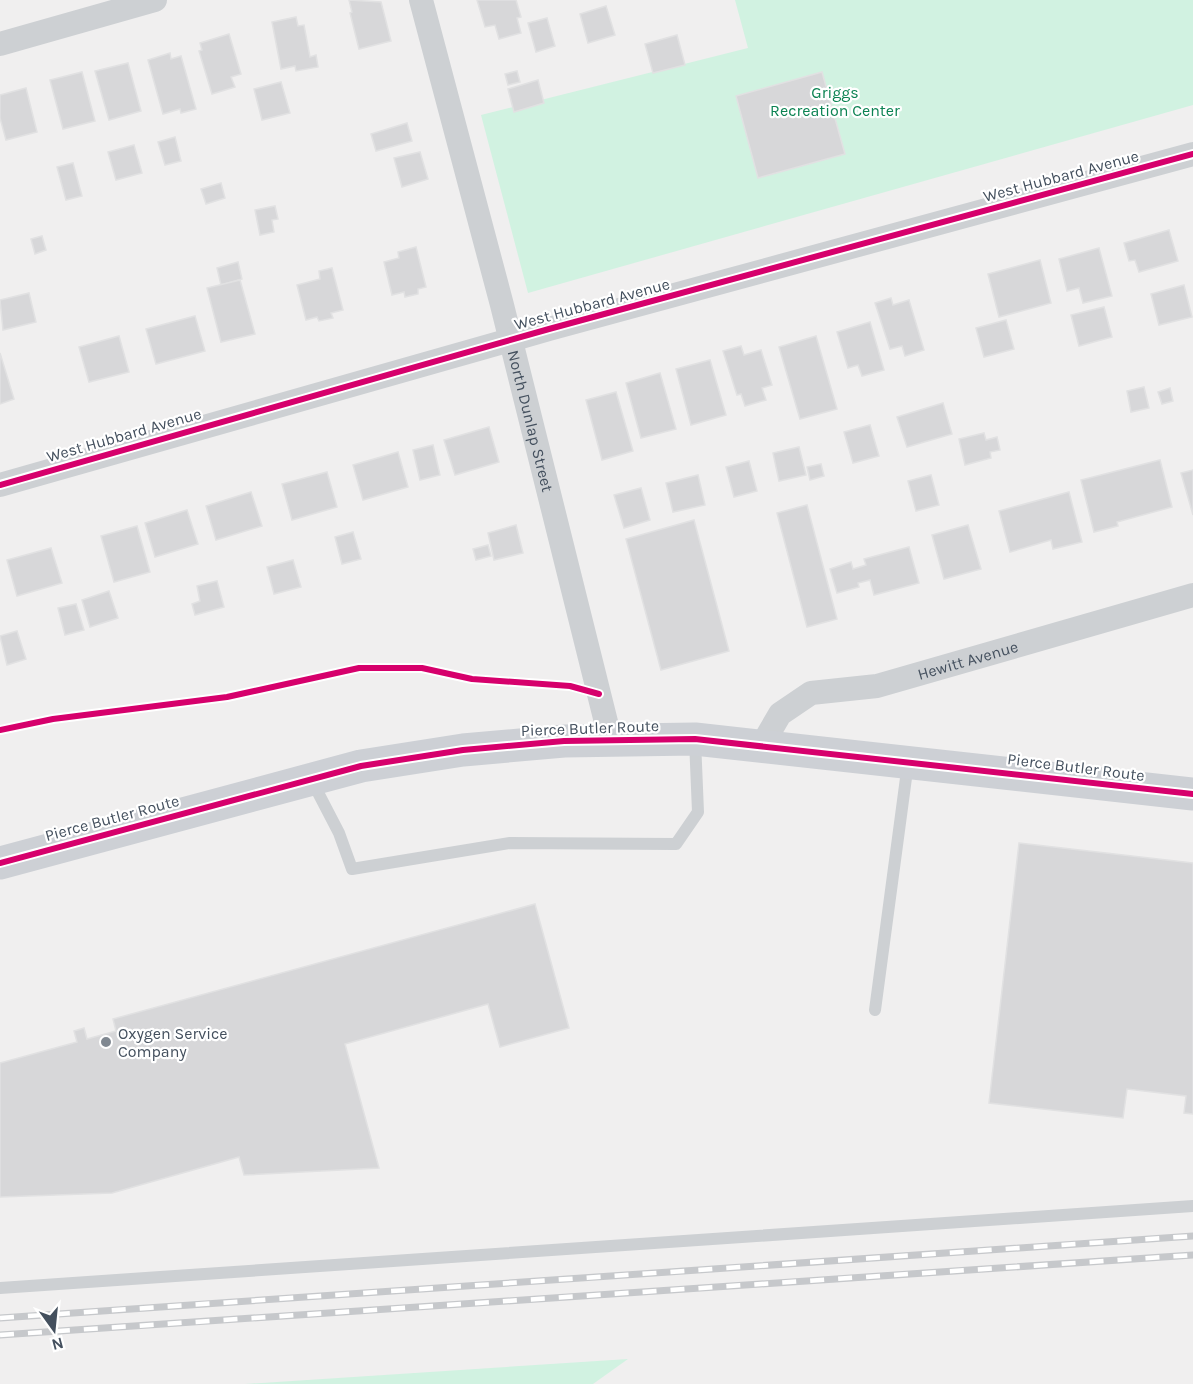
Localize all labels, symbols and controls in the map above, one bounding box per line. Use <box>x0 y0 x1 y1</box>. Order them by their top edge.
park label: Griggs Recreation Center <box>770 83 900 120</box>
street label: West Hubbard Avenue <box>981 146 1141 206</box>
street label: West Hubbard Avenue <box>512 274 672 334</box>
street label: North Dunlap Street <box>504 348 558 494</box>
street label: West Hubbard Avenue <box>44 404 204 466</box>
street label: Hewitt Avenue <box>915 636 1020 683</box>
street label: Pierce Butler Route <box>521 716 659 740</box>
street label: Pierce Butler Route <box>1006 749 1146 785</box>
street label: Pierce Butler Route <box>43 791 181 845</box>
place label: Oxygen Service Company <box>118 1024 228 1061</box>
marker: Oxygen Service Company <box>99 1035 113 1049</box>
north arrow <box>24 1300 84 1360</box>
text: N <box>50 1333 66 1355</box>

